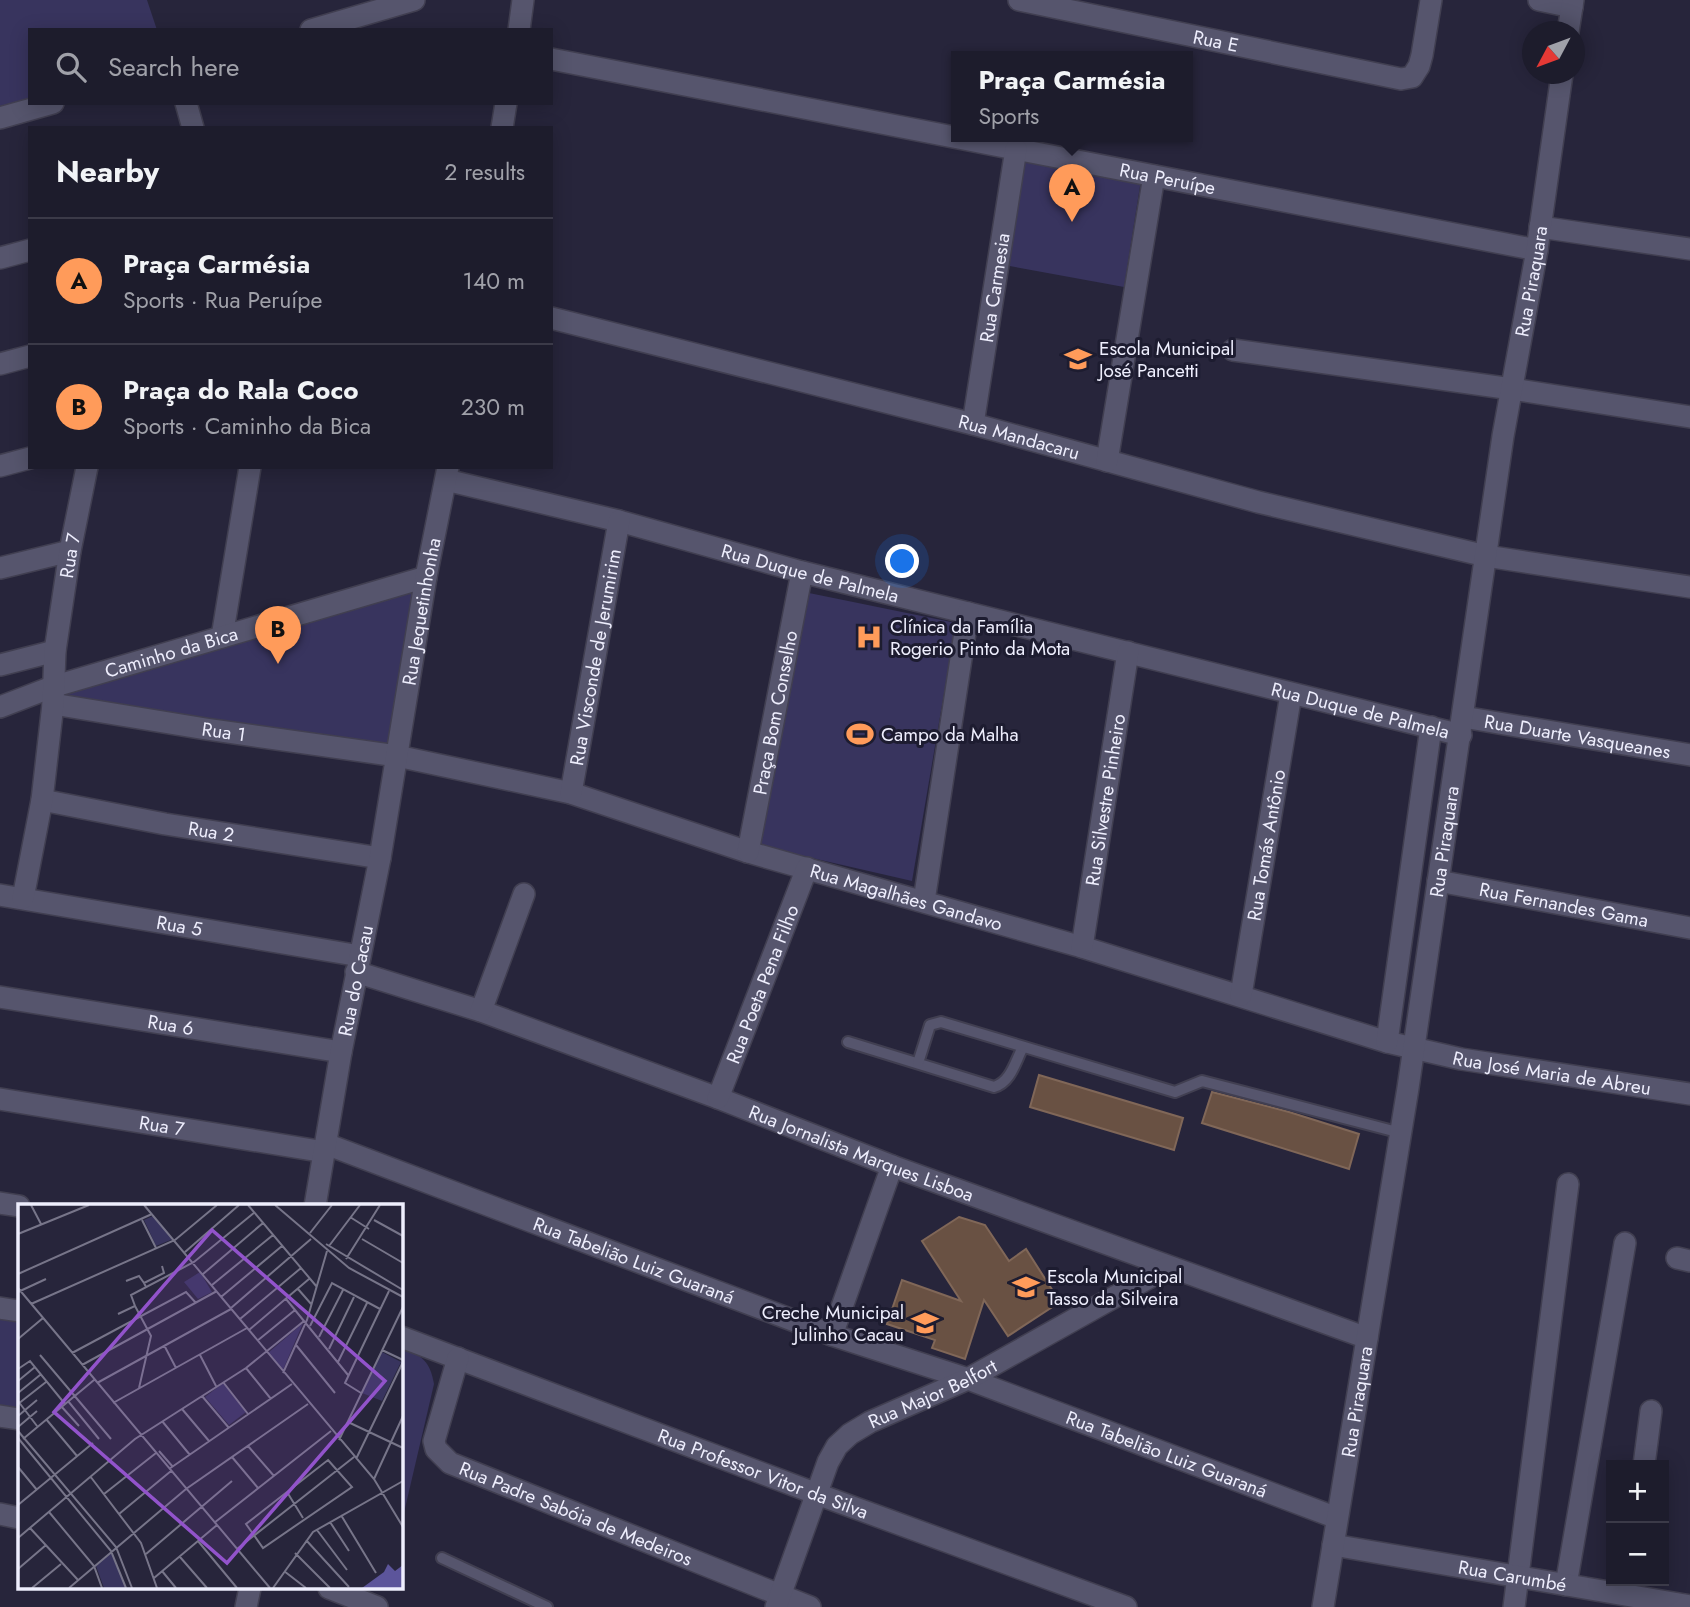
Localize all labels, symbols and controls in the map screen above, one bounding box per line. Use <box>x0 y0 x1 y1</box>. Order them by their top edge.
north arrow <box>1522 21 1585 84</box>
street label: Rua E <box>1191 23 1241 59</box>
search box <box>28 28 553 105</box>
icon: search <box>52 48 90 86</box>
text: Search here <box>108 48 240 86</box>
popup <box>951 51 1193 142</box>
text: Praça Carmésia <box>978 61 1166 99</box>
text: Sports <box>978 99 1039 133</box>
text: Nearby <box>56 150 159 193</box>
text: 2 results <box>444 155 525 189</box>
street label: Rua Peruípe <box>1117 156 1218 201</box>
pin: A <box>1049 164 1095 222</box>
street label: Rua Piraquara <box>1508 224 1554 339</box>
street label: Rua Carmesia <box>973 231 1017 344</box>
text: Praça Carmésia <box>123 245 310 283</box>
text: A <box>71 264 87 298</box>
text: 140 m <box>463 264 525 298</box>
text: Sports · Rua Peruípe <box>123 283 322 317</box>
place label: Escola Municipal José Pancetti <box>1096 335 1234 384</box>
school or university icon: Escola Municipal José Pancetti <box>1063 344 1093 374</box>
text: Praça do Rala Coco <box>123 371 359 409</box>
text: B <box>71 390 87 424</box>
text: 230 m <box>461 390 525 424</box>
street label: Rua Mandacaru <box>956 408 1083 467</box>
text: Sports · Caminho da Bica <box>123 409 371 443</box>
street label: Rua 7 <box>53 531 87 580</box>
street label: Rua Jequetinhonha <box>395 535 448 687</box>
street label: Rua Duque de Palmela <box>718 537 902 609</box>
your location <box>885 544 919 578</box>
street label: Rua Visconde de Jerumirim <box>563 547 628 768</box>
pin: B <box>255 606 301 664</box>
place label: Clínica da Família Rogerio Pinto da Mota <box>890 613 1070 662</box>
street label: Caminho da Bica <box>102 620 241 685</box>
hospital icon: Clínica da Família Rogerio Pinto da Mota <box>854 622 884 652</box>
street label: Praça Bom Conselho <box>746 628 804 797</box>
street label: Rua Duque de Palmela <box>1268 676 1452 746</box>
street label: Rua Duarte Vasqueanes <box>1482 708 1673 766</box>
street label: Rua Silvestre Pinheiro <box>1079 712 1132 888</box>
street label: Rua 1 <box>200 716 247 748</box>
sports icon: Campo da Malha <box>845 719 875 749</box>
place label: Campo da Malha <box>881 721 1019 748</box>
street label: Rua Tomás Antônio <box>1241 767 1292 923</box>
street label: Rua Piraquara <box>1423 784 1466 899</box>
street label: Rua 2 <box>186 815 236 849</box>
street label: Rua Magalhães Gandavo <box>807 857 1006 938</box>
street label: Rua Fernandes Gama <box>1477 876 1651 934</box>
street label: Rua Poeta Pena Filho <box>719 901 805 1068</box>
street label: Rua 5 <box>154 909 204 943</box>
street label: Rua do Cacau <box>331 923 380 1039</box>
street label: Rua 6 <box>146 1008 196 1042</box>
street label: Rua José Maria de Abreu <box>1450 1045 1653 1102</box>
street label: Rua Jornalista Marques Lisboa <box>745 1098 977 1209</box>
street label: Rua 7 <box>137 1109 186 1143</box>
inset map <box>18 1204 402 1590</box>
street label: Rua Tabelião Luiz Guaraná <box>529 1210 738 1311</box>
place label: Escola Municipal Tasso da Silveira <box>1047 1263 1182 1312</box>
school or university icon: Escola Municipal Tasso da Silveira <box>1011 1272 1041 1302</box>
place label: Creche Municipal Julinho Cacau <box>762 1299 904 1348</box>
school or university icon: Creche Municipal Julinho Cacau <box>910 1308 940 1338</box>
street label: Rua Piraquara <box>1335 1344 1379 1459</box>
street label: Rua Major Belfort <box>864 1352 1002 1435</box>
street label: Rua Tabelião Luiz Guaraná <box>1062 1404 1271 1504</box>
street label: Rua Professor Vitor da Silva <box>654 1422 872 1526</box>
street label: Rua Padre Sabóia de Medeiros <box>455 1455 697 1573</box>
map controls <box>1606 1460 1669 1586</box>
button: + <box>1606 1460 1669 1523</box>
button: − <box>1606 1523 1669 1586</box>
street label: Rua Carumbé <box>1456 1554 1569 1599</box>

